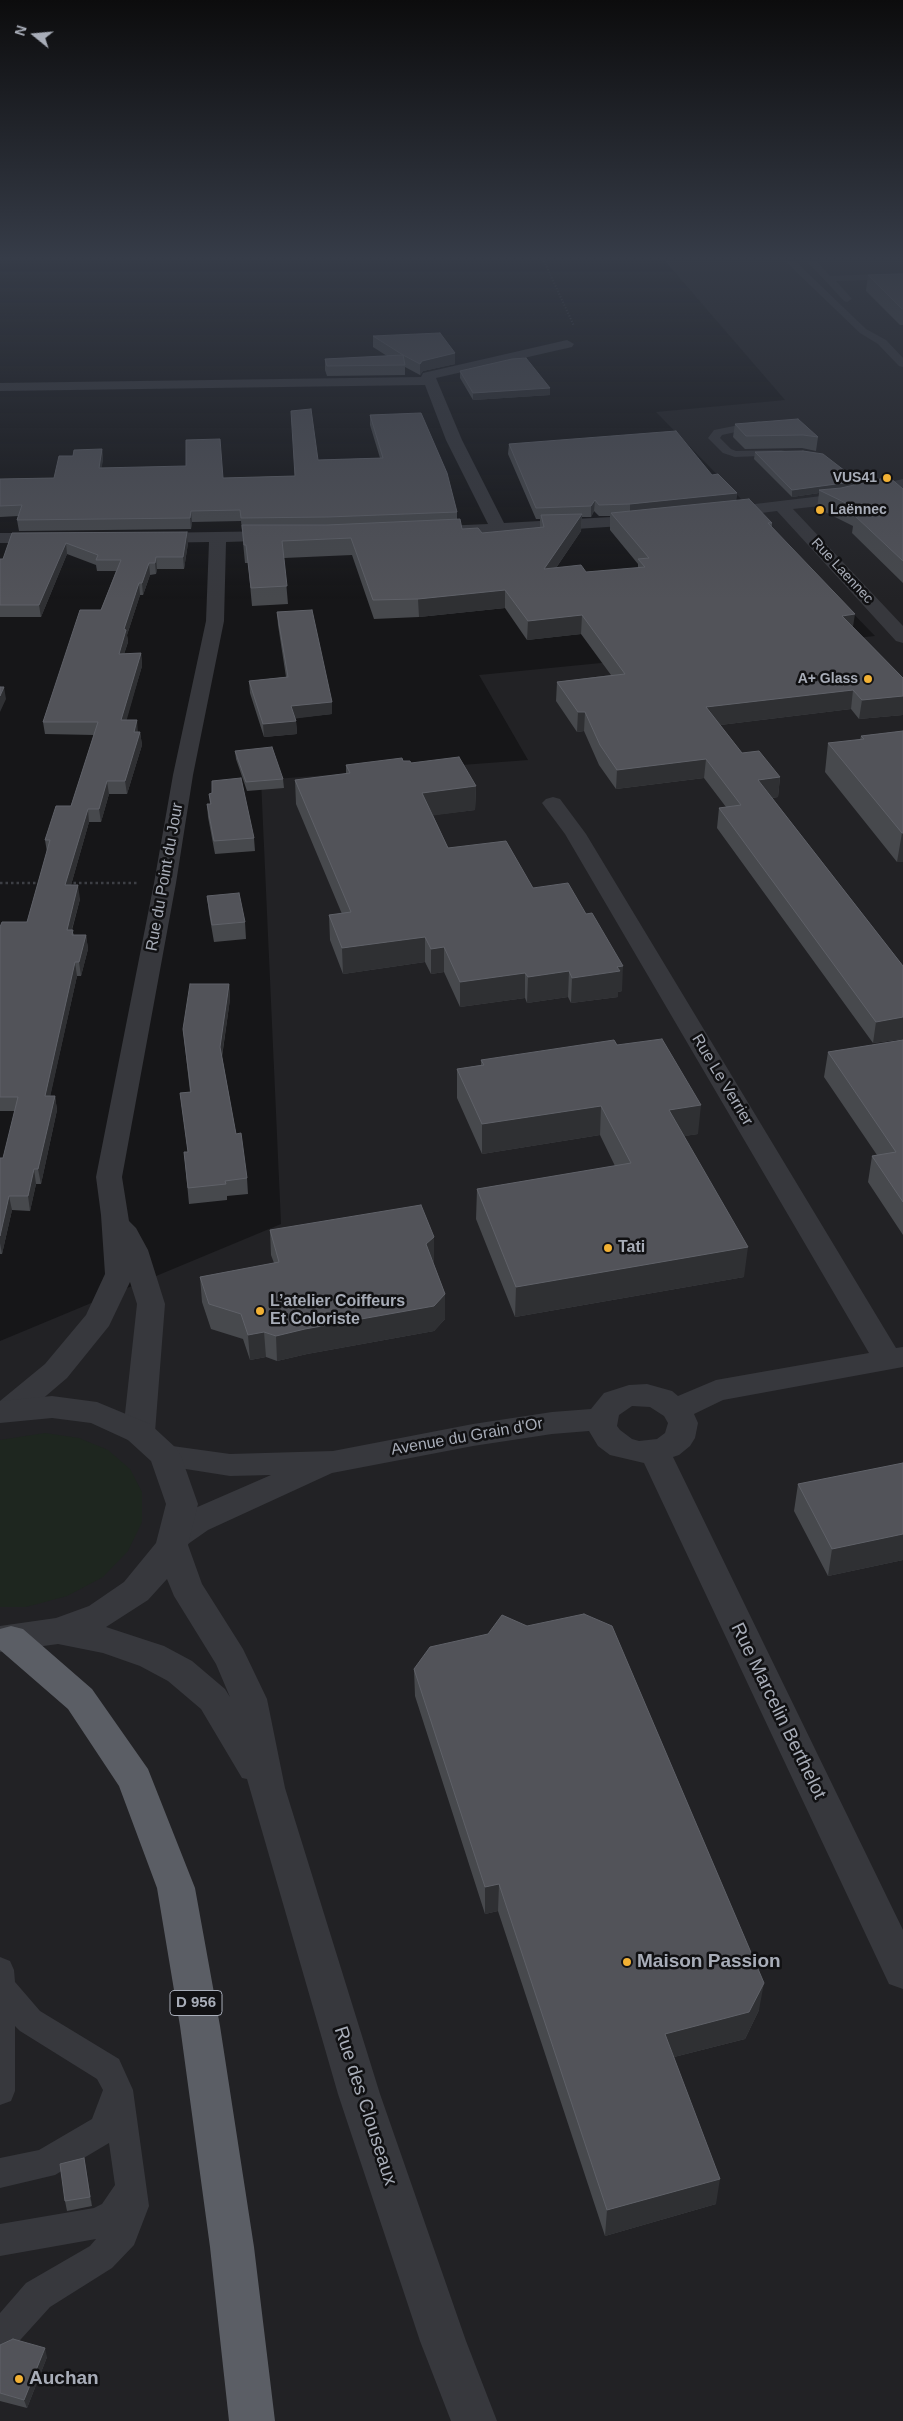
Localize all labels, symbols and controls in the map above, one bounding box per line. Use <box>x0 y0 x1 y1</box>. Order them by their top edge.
north arrow <box>10 10 60 60</box>
text: N <box>12 23 30 38</box>
place label: VUS41 <box>833 470 877 486</box>
marker: VUS41 <box>881 472 893 484</box>
place label: Laënnec <box>830 502 887 518</box>
marker: Laënnec <box>814 504 826 516</box>
street label: Rue Laennec <box>807 535 877 607</box>
place label: A+ Glass <box>798 671 858 687</box>
marker: A+ Glass <box>862 673 874 685</box>
street label: Rue du Point du Jour <box>142 801 188 953</box>
street label: Rue Le Verrier <box>687 1031 757 1129</box>
place label: Tati <box>618 1238 645 1258</box>
marker: Tati <box>602 1242 614 1254</box>
place label: L’atelier Coiffeurs Et Coloriste <box>270 1292 405 1330</box>
marker: L’atelier Coiffeurs Et Coloriste <box>254 1305 266 1317</box>
street label: Avenue du Grain d'Or <box>390 1414 544 1460</box>
street label: Rue Marcelin Berthelot <box>725 1619 831 1803</box>
place label: Maison Passion <box>637 1951 781 1973</box>
marker: Maison Passion <box>621 1956 633 1968</box>
road number: D 956 <box>170 1990 222 2016</box>
street label: Rue des Clouseaux <box>329 2024 401 2188</box>
place label: Auchan <box>29 2368 99 2390</box>
marker: Auchan <box>13 2373 25 2385</box>

